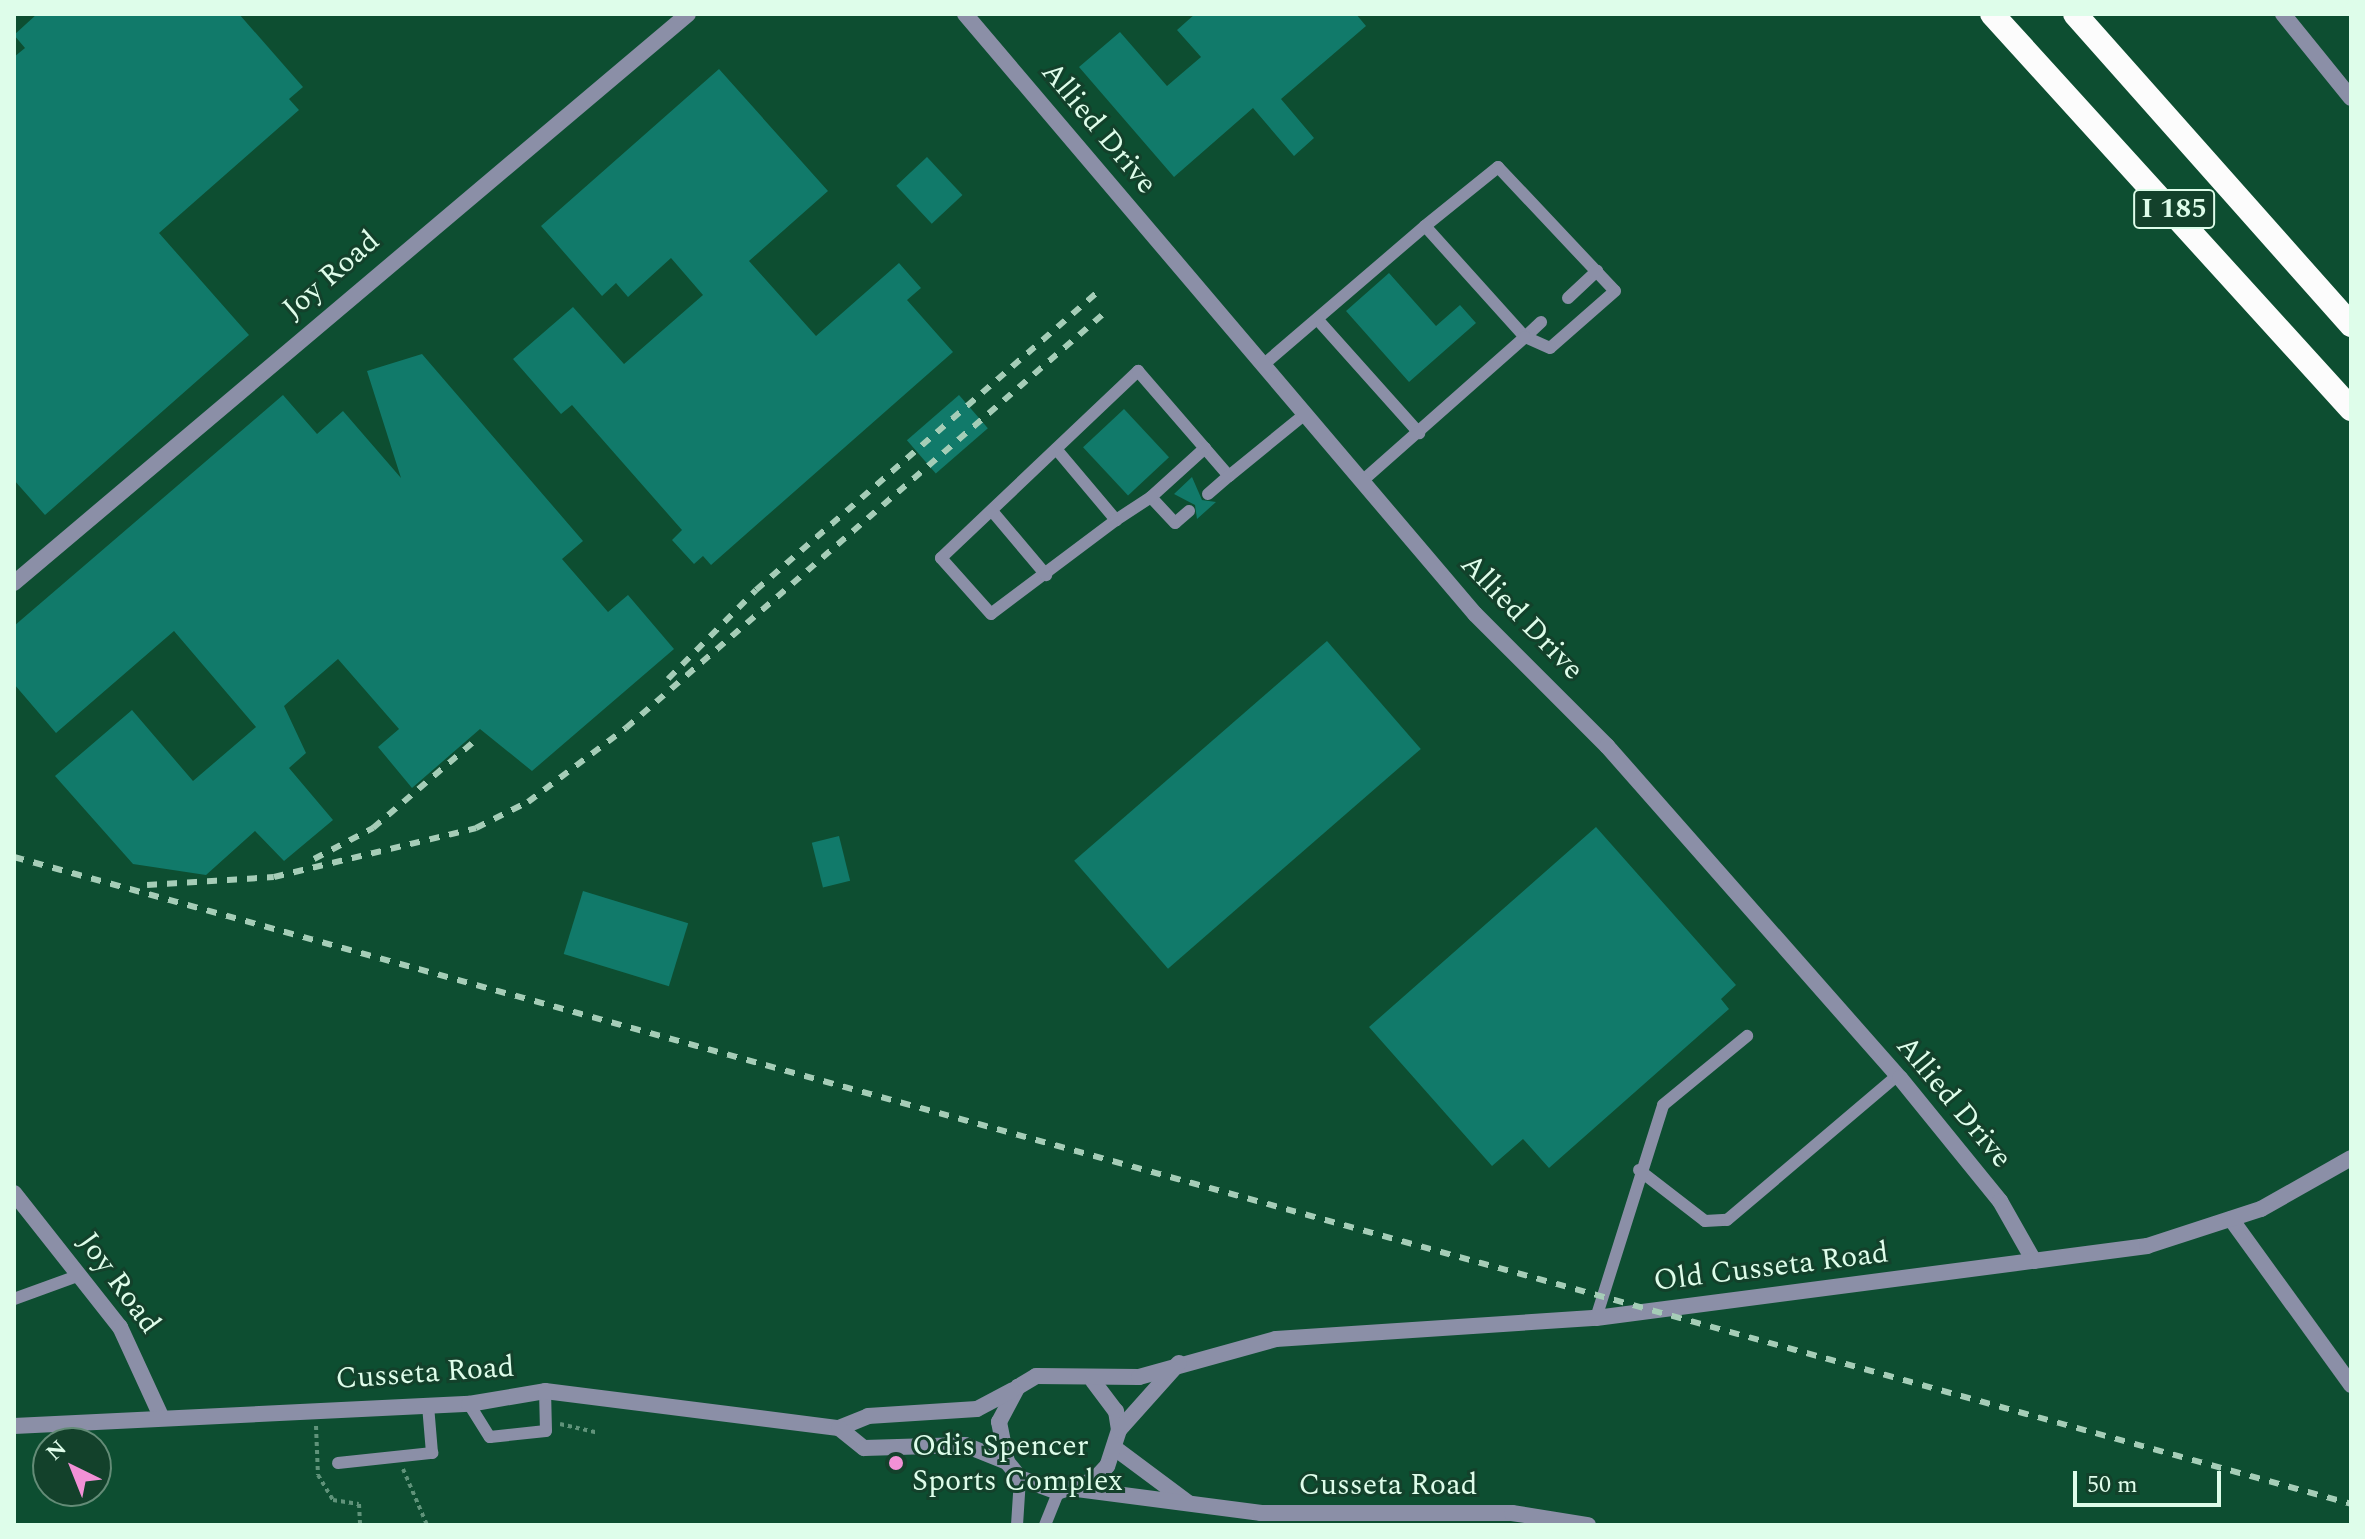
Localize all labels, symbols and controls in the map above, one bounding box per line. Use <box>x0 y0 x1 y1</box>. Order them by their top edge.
street label: Allied Drive <box>1033 55 1165 201</box>
road number: I 185 <box>2132 185 2216 233</box>
street label: Joy Road <box>275 223 387 327</box>
street label: Allied Drive <box>1453 546 1591 688</box>
street label: Allied Drive <box>1888 1029 2020 1175</box>
street label: Joy Road <box>70 1225 168 1341</box>
street label: Old Cusseta Road <box>1651 1235 1891 1299</box>
street label: Cusseta Road <box>334 1349 516 1397</box>
north arrow <box>32 1427 112 1507</box>
place label: Odis Spencer Sports Complex <box>912 1428 1123 1498</box>
text: N <box>39 1432 74 1469</box>
marker: Odis Spencer Sports Complex <box>887 1454 905 1472</box>
scale bar <box>2077 1455 2225 1505</box>
street label: Cusseta Road <box>1298 1467 1478 1503</box>
text: 50 m <box>2087 1467 2138 1503</box>

